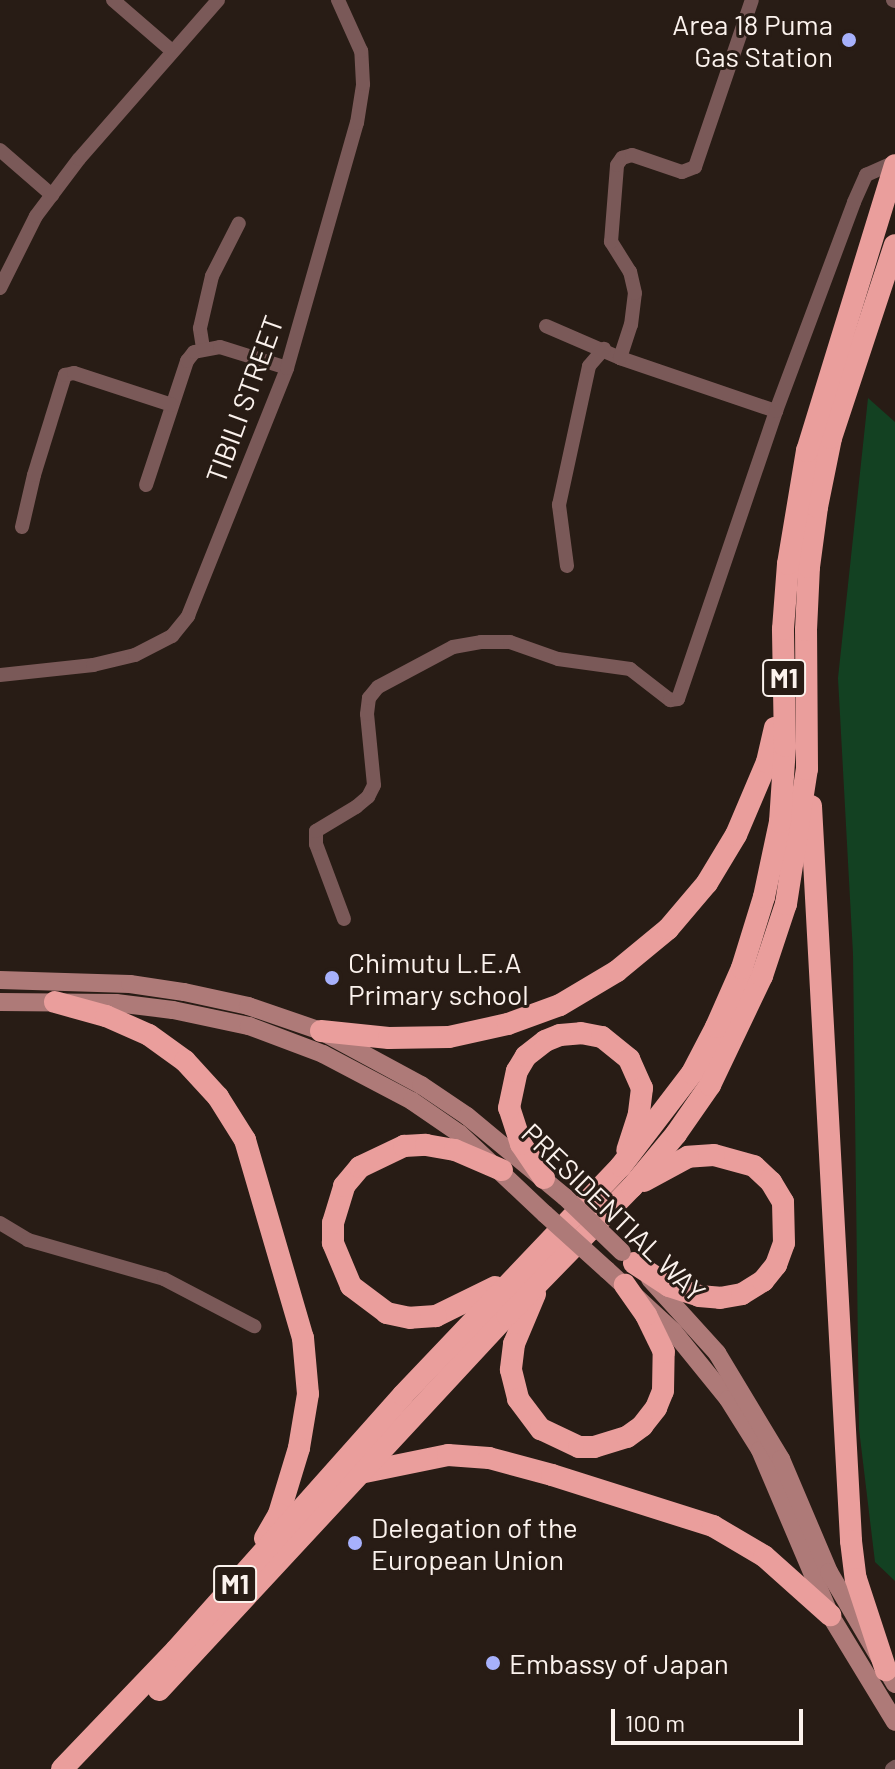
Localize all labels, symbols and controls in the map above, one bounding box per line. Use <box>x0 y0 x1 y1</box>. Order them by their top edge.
place label: Area 18 Puma Gas Station <box>672 7 833 73</box>
marker: Area 18 Puma Gas Station <box>840 31 858 49</box>
street label: TIBILI STREET <box>198 311 290 487</box>
road number: M1 <box>762 656 806 700</box>
place label: Chimutu L.E.A Primary school <box>348 945 529 1011</box>
marker: Chimutu L.E.A Primary school <box>323 969 341 987</box>
street label: PRESIDENTIAL WAY <box>515 1116 713 1308</box>
place label: Delegation of the European Union <box>371 1510 578 1576</box>
marker: Delegation of the European Union <box>346 1534 364 1552</box>
road number: M1 <box>213 1562 257 1606</box>
place label: Embassy of Japan <box>509 1646 729 1680</box>
marker: Embassy of Japan <box>484 1654 502 1672</box>
scale bar <box>615 1693 807 1743</box>
text: 100 m <box>625 1708 685 1737</box>

